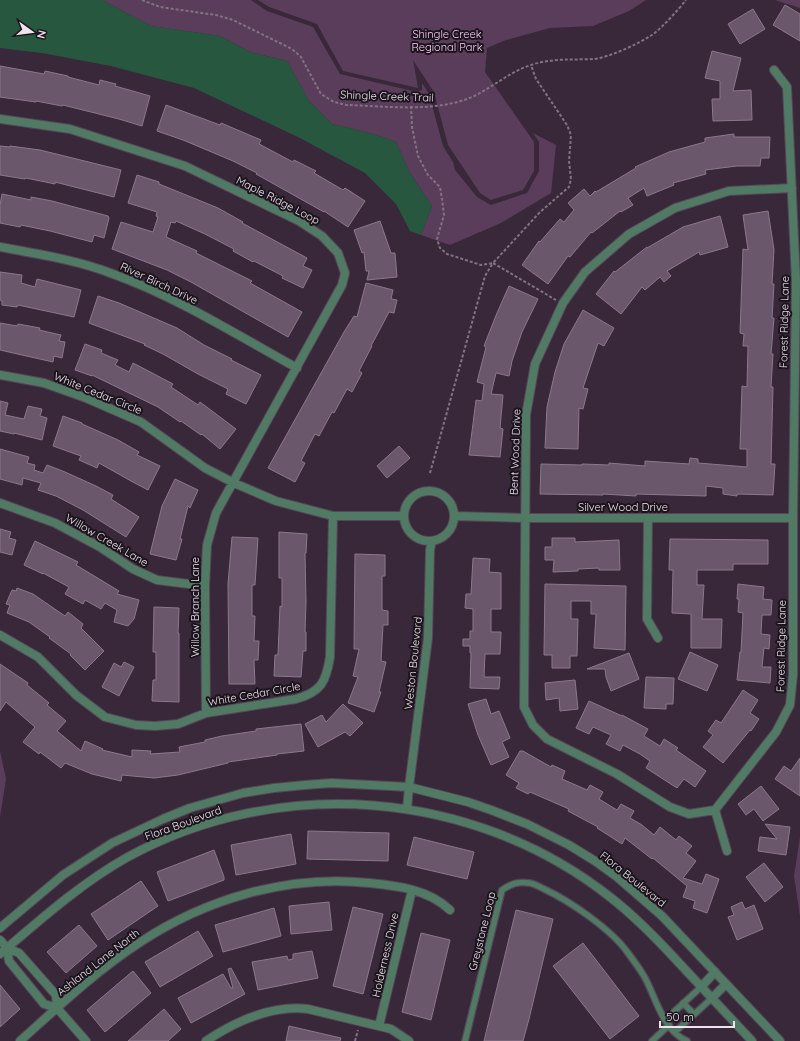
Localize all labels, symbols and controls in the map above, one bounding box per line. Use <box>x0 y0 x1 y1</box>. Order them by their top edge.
north arrow <box>12 12 52 52</box>
park label: Shingle Creek Regional Park <box>411 27 483 54</box>
text: N <box>34 29 49 40</box>
street label: Shingle Creek Trail <box>340 87 434 105</box>
street label: Maple Ridge Loop <box>234 173 323 227</box>
street label: River Birch Drive <box>118 259 200 307</box>
street label: Forest Ridge Lane <box>776 276 792 368</box>
street label: White Cedar Circle <box>52 369 144 417</box>
street label: Bent Wood Drive <box>506 409 524 495</box>
street label: Silver Wood Drive <box>578 500 668 514</box>
street label: Willow Creek Lane <box>63 511 151 569</box>
street label: Willow Branch Lane <box>188 557 202 657</box>
street label: Forest Ridge Lane <box>773 600 789 692</box>
street label: Weston Boulevard <box>401 616 425 710</box>
street label: White Cedar Circle <box>207 679 301 709</box>
street label: Flora Boulevard <box>143 803 223 843</box>
street label: Flora Boulevard <box>597 848 669 910</box>
street label: Greystone Loop <box>465 890 499 972</box>
street label: Holderness Drive <box>368 911 402 999</box>
street label: Ashland Lane North <box>54 925 142 999</box>
scale bar <box>660 1003 734 1029</box>
text: 50 m <box>666 1009 694 1024</box>

